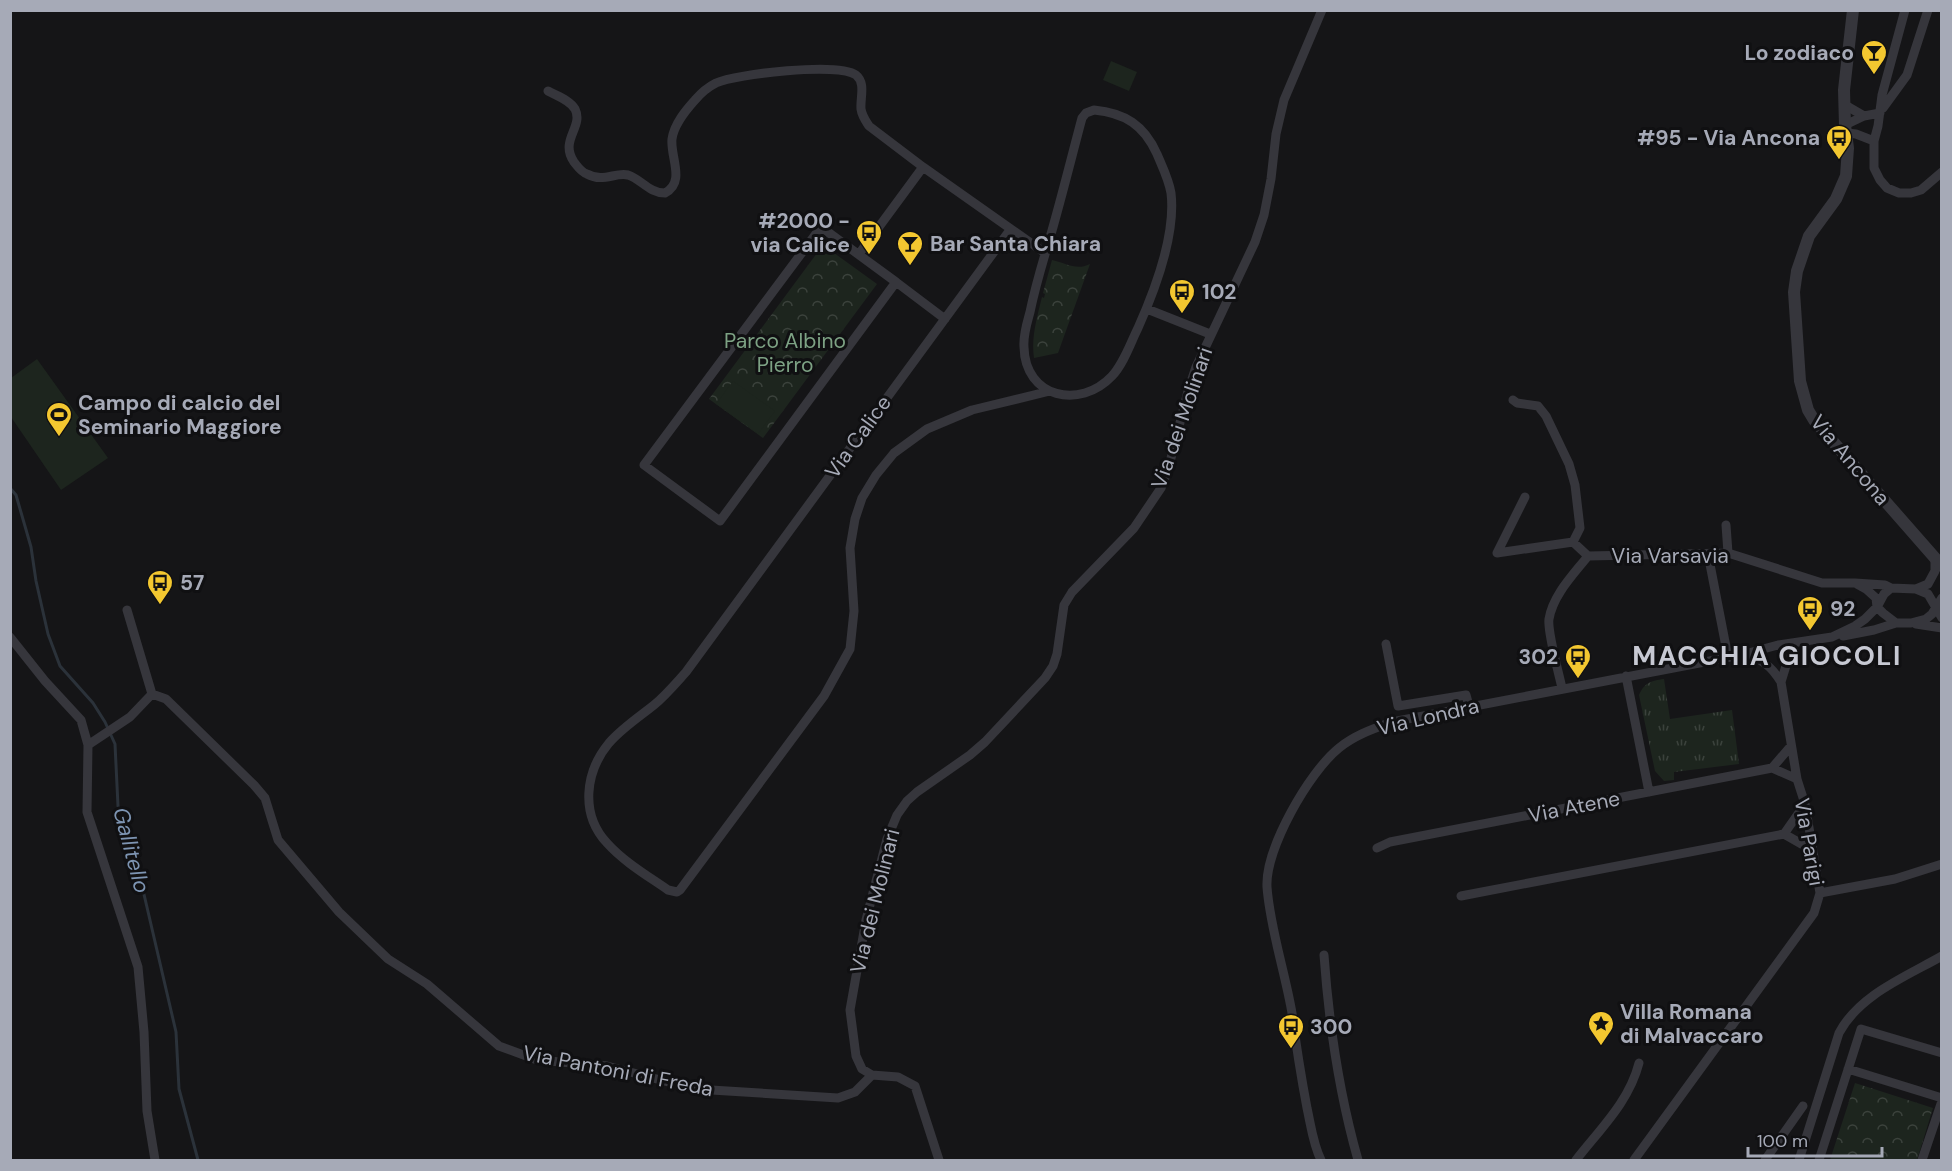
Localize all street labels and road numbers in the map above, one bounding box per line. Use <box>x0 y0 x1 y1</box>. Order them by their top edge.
street label: Via dei Molinari <box>1145 343 1219 493</box>
street label: Via Calice <box>818 390 898 484</box>
street label: Via Ancona <box>1804 409 1896 511</box>
street label: Via Varsavia <box>1611 542 1729 570</box>
street label: Via Londra <box>1374 692 1482 742</box>
street label: Via Atene <box>1526 784 1622 830</box>
street label: Via Parigi <box>1788 796 1830 888</box>
street label: Via dei Molinari <box>844 826 906 976</box>
street label: Via Pantoni di Freda <box>520 1039 716 1103</box>

